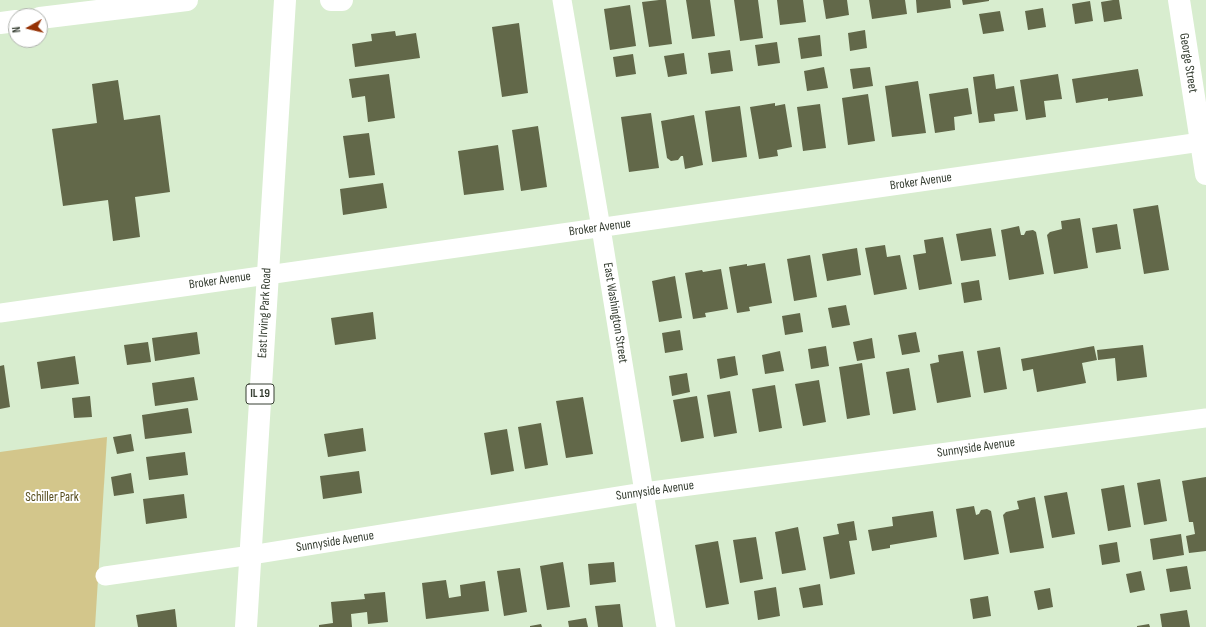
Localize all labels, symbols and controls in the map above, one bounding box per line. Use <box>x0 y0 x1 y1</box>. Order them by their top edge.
north arrow <box>8 8 48 48</box>
text: N <box>10 26 23 33</box>
street label: George Street <box>1176 32 1200 94</box>
street label: Broker Avenue <box>889 170 953 194</box>
street label: Broker Avenue <box>568 216 632 240</box>
street label: East Washington Street <box>599 262 631 364</box>
street label: East Irving Park Road <box>255 267 275 359</box>
street label: Broker Avenue <box>188 269 252 293</box>
road number: IL 19 <box>246 384 274 404</box>
street label: Sunnyside Avenue <box>936 435 1016 461</box>
street label: Sunnyside Avenue <box>615 478 695 504</box>
park label: Schiller Park <box>25 490 79 506</box>
street label: Sunnyside Avenue <box>295 528 375 556</box>

